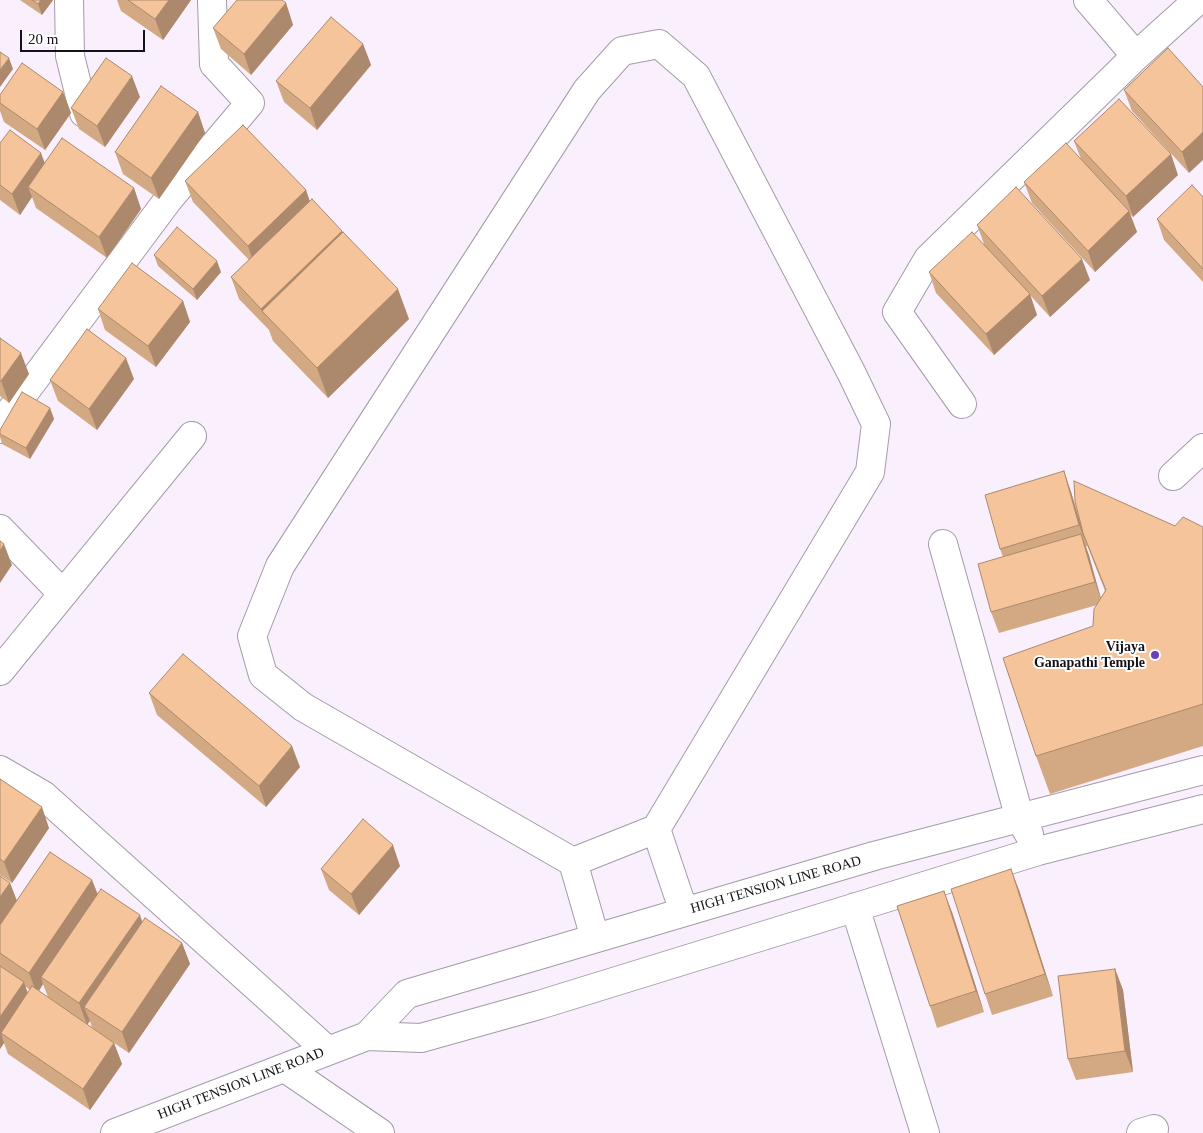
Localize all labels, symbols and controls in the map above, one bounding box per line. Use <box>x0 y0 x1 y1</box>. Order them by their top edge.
scale bar <box>22 20 148 52</box>
text: 20 m <box>28 31 58 47</box>
place label: Vijaya Ganapathi Temple <box>1034 639 1145 672</box>
marker: Vijaya Ganapathi Temple <box>1149 649 1161 661</box>
street label: HIGH TENSION LINE ROAD <box>689 853 863 917</box>
street label: HIGH TENSION LINE ROAD <box>155 1044 327 1124</box>

